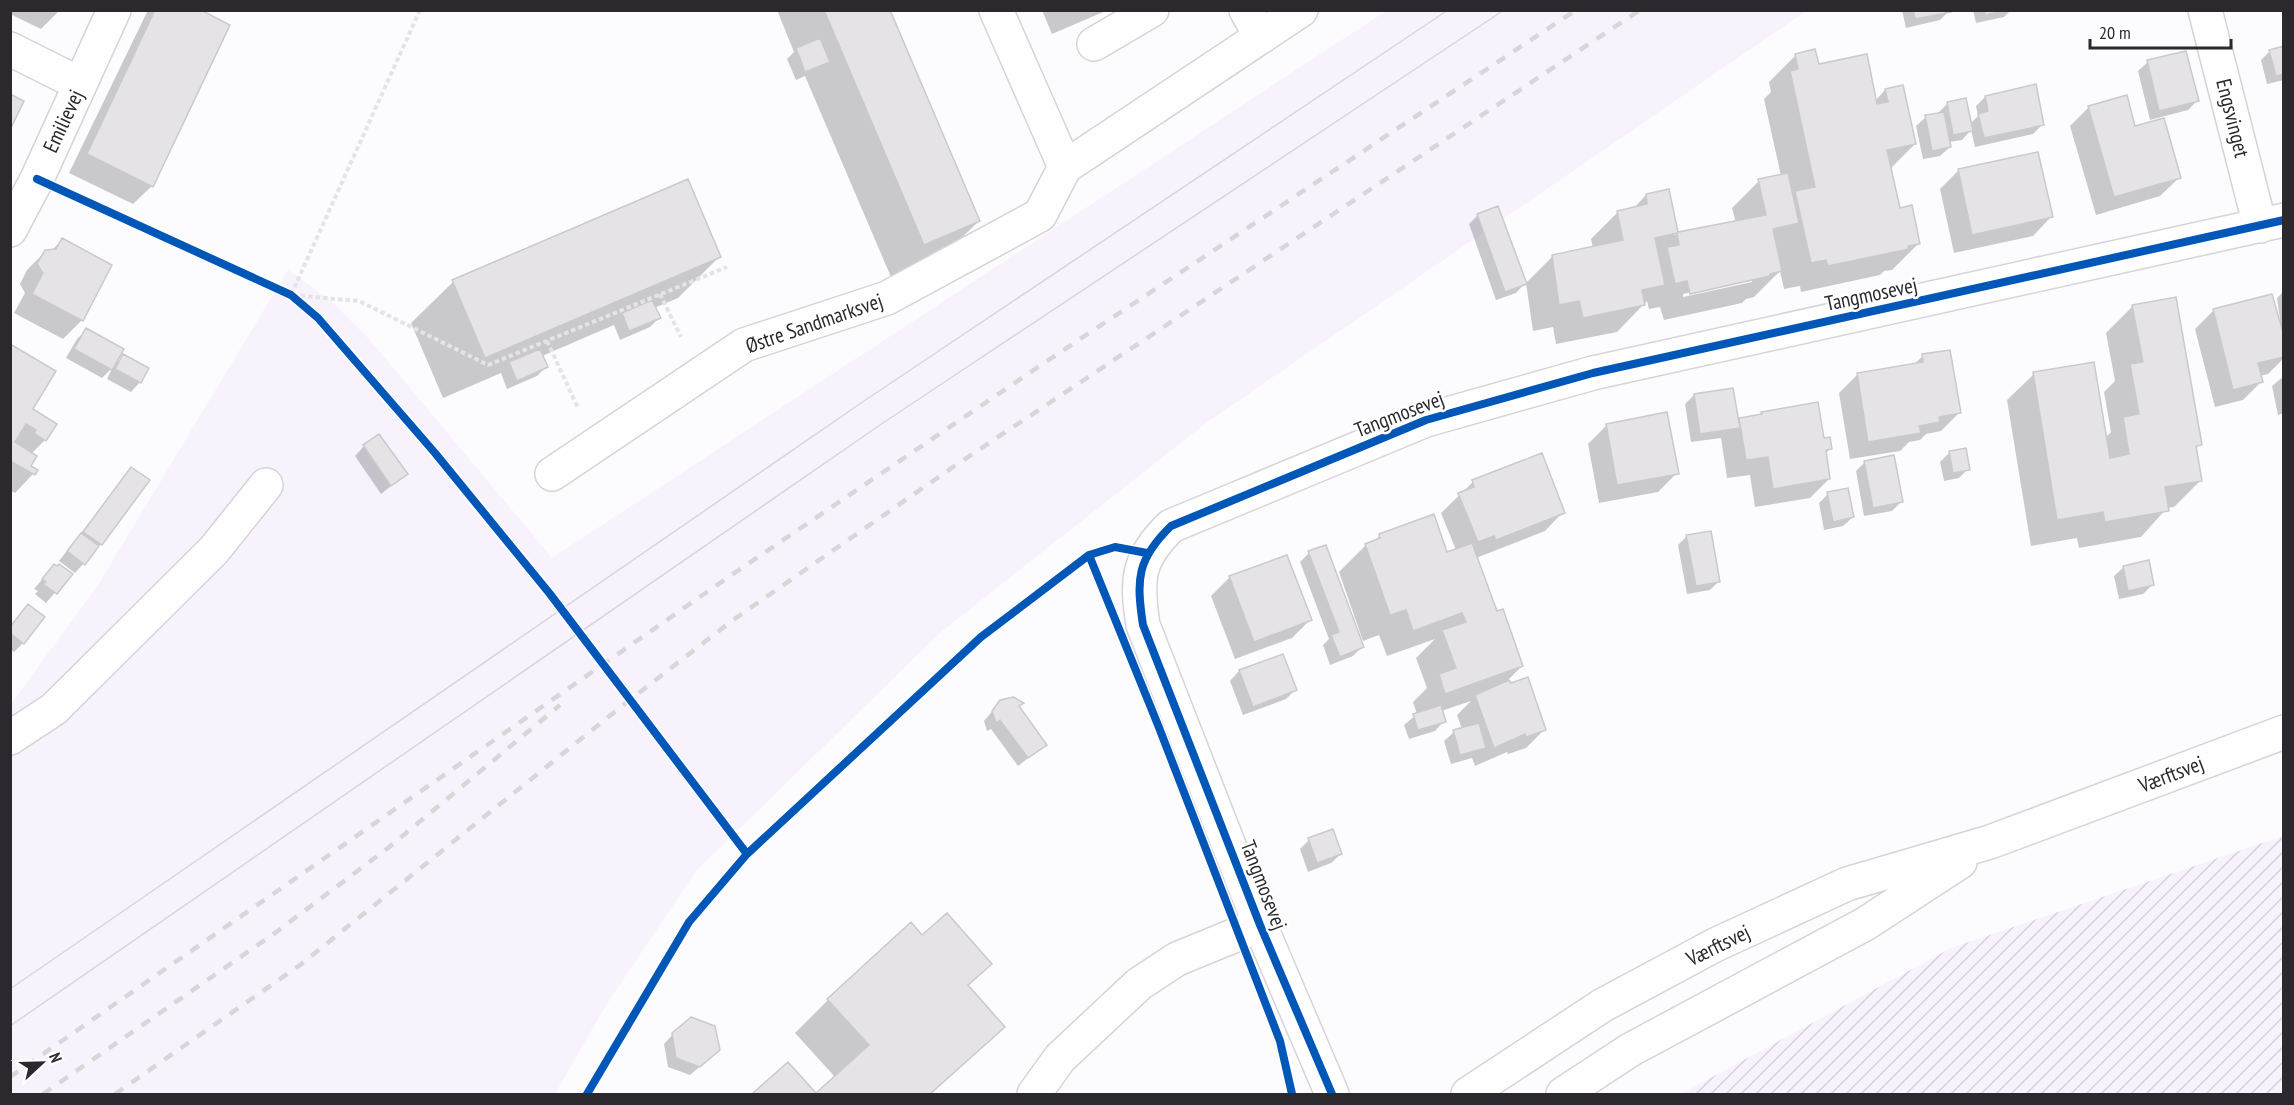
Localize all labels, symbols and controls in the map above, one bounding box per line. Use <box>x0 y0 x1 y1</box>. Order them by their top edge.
scale bar <box>2090 12 2231 50</box>
text: 20 m <box>2099 21 2131 44</box>
street label: Engsvinget <box>2210 76 2256 160</box>
street label: Emilievej <box>37 85 89 157</box>
street label: Tangmosevej <box>1822 271 1920 317</box>
street label: Østre Sandmarksvej <box>742 287 886 359</box>
street label: Tangmosevej <box>1350 385 1448 443</box>
street label: Værftsvej <box>2134 749 2207 799</box>
street label: Tangmosevej <box>1235 836 1293 934</box>
street label: Værftsvej <box>1681 918 1754 972</box>
north arrow <box>12 1033 72 1093</box>
text: N <box>45 1050 67 1065</box>

